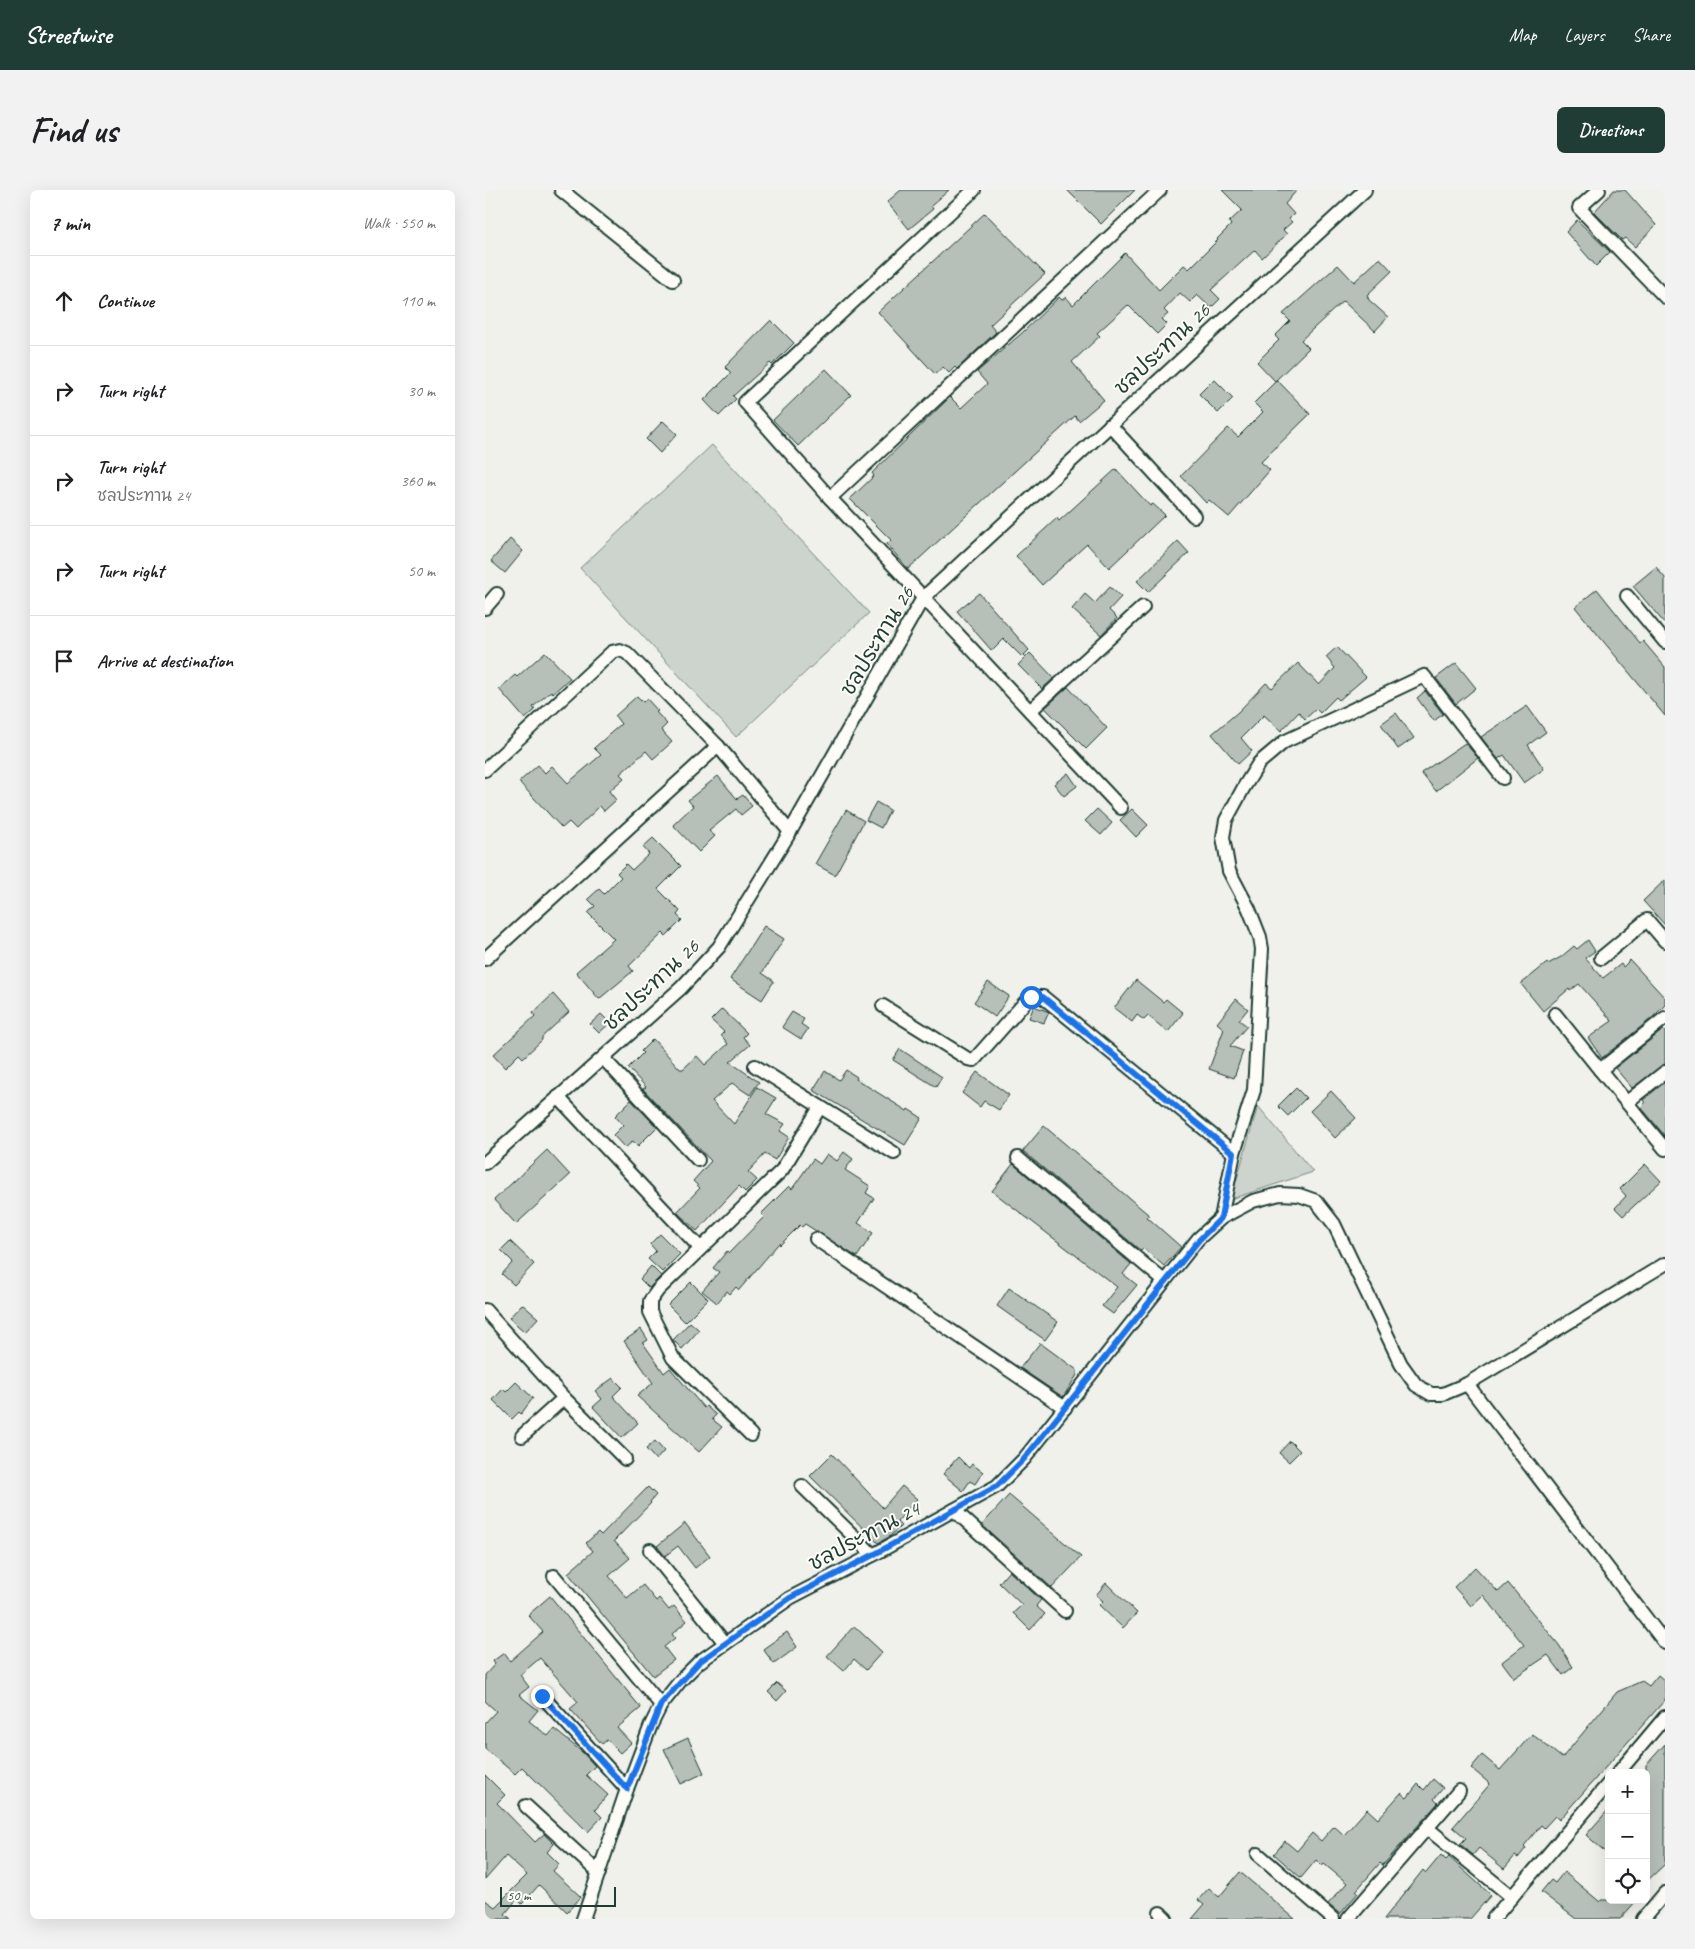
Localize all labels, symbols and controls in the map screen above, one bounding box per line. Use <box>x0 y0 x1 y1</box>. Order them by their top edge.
text: Streetwise <box>25 20 111 50</box>
text: Map <box>1509 24 1537 46</box>
text: Layers <box>1565 24 1604 46</box>
text: Share <box>1632 24 1670 46</box>
button: Directions <box>1557 107 1665 153</box>
text: Find us <box>30 108 117 153</box>
text: 7 min <box>50 210 90 236</box>
text: Walk · 550 m <box>363 213 435 233</box>
icon: ahead <box>50 287 78 315</box>
text: Continue <box>97 289 154 313</box>
text: 110 m <box>401 291 435 311</box>
street label: ชลประทาน 26 <box>1108 297 1216 400</box>
icon: right <box>50 377 78 405</box>
text: Turn right <box>97 379 164 403</box>
text: 30 m <box>408 381 435 401</box>
text: Turn right <box>97 455 164 479</box>
icon: right <box>50 467 78 495</box>
text: 360 m <box>401 471 435 491</box>
text: ชลประทาน 24 <box>97 486 190 506</box>
icon: right <box>50 557 78 585</box>
text: Turn right <box>97 559 164 583</box>
text: 50 m <box>408 561 435 581</box>
street label: ชลประทาน 26 <box>834 581 920 700</box>
icon: arrive <box>50 647 78 675</box>
text: Arrive at destination <box>97 649 233 673</box>
street label: ชลประทาน 26 <box>597 933 705 1036</box>
route start <box>1020 986 1043 1009</box>
street label: ชลประทาน 24 <box>804 1495 926 1576</box>
route end <box>531 1685 554 1708</box>
map controls <box>1605 1769 1650 1904</box>
button: + <box>1605 1769 1650 1814</box>
button: − <box>1605 1814 1650 1859</box>
button: locate <box>1605 1859 1650 1904</box>
scale bar <box>500 1884 616 1907</box>
text: 50 m <box>507 1887 531 1904</box>

